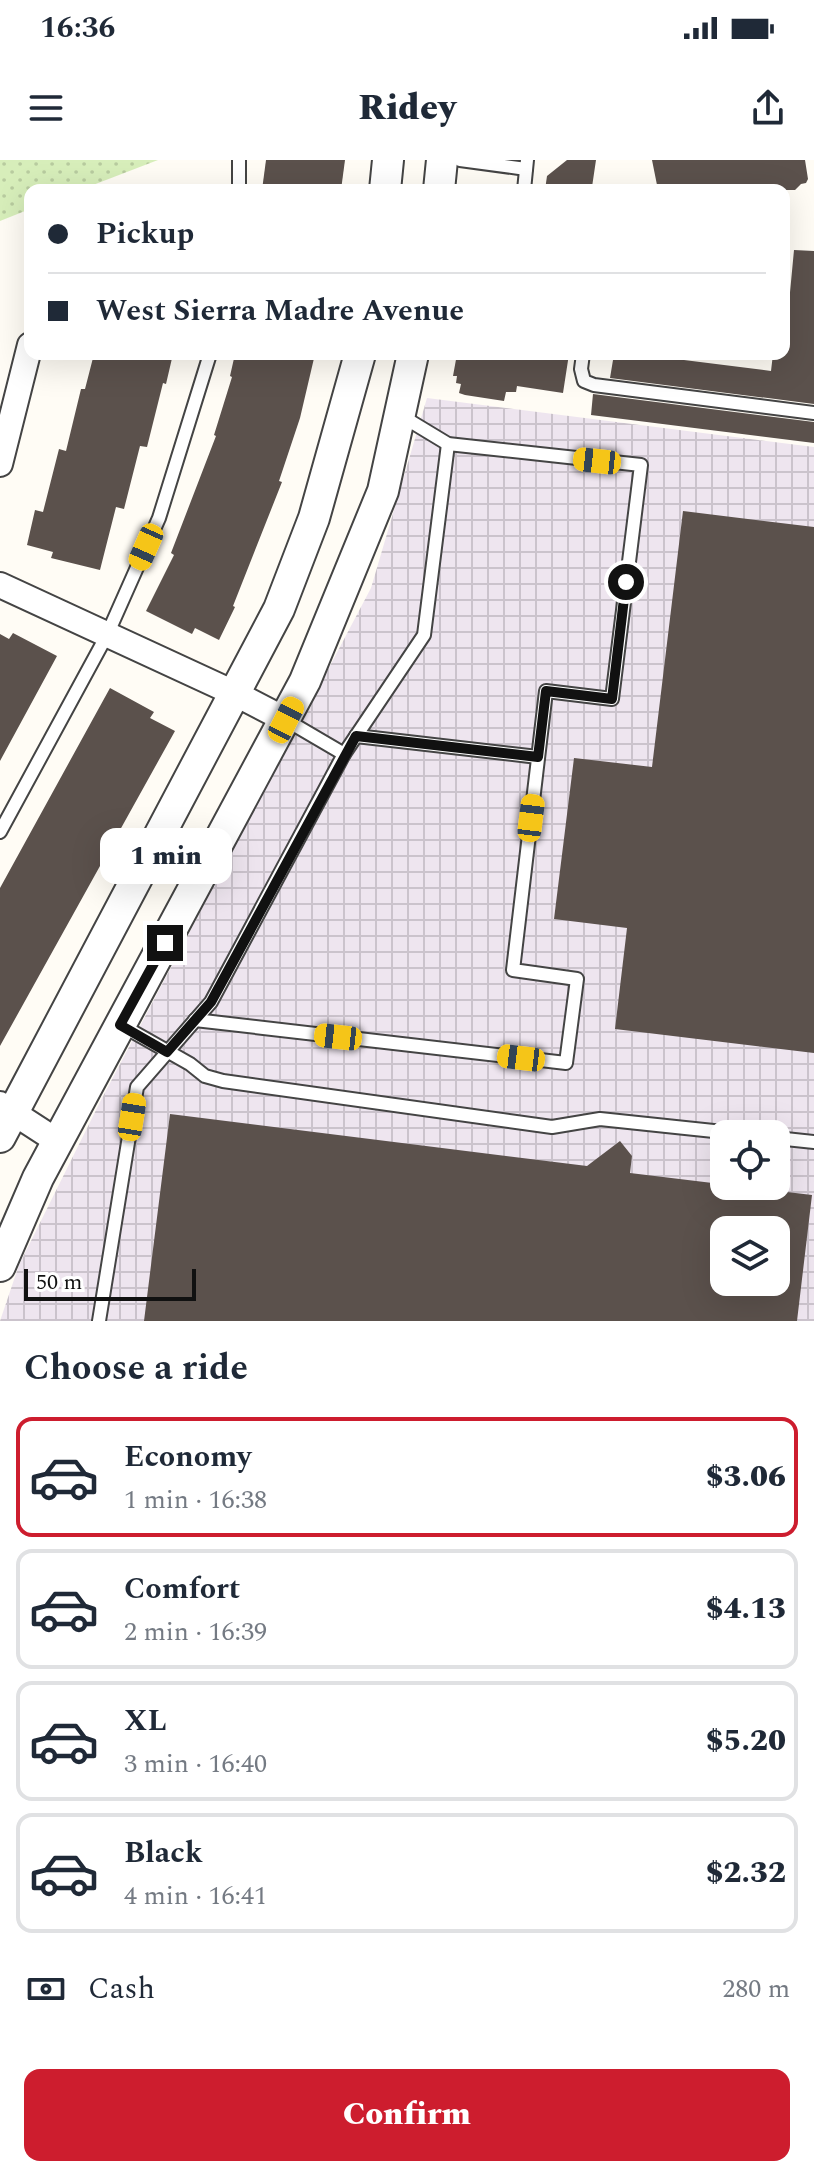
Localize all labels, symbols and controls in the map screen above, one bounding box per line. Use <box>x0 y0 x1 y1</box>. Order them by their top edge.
text: 16:36 <box>40 5 115 51</box>
text: Ridey <box>358 81 456 136</box>
icon: menu <box>24 86 68 130</box>
icon: share <box>746 86 790 130</box>
text: Pickup <box>96 211 194 257</box>
text: West Sierra Madre Avenue <box>96 288 464 334</box>
car <box>572 447 622 475</box>
car <box>125 520 167 574</box>
route start <box>608 564 644 600</box>
car <box>264 693 308 747</box>
car <box>516 793 546 843</box>
callout: 1 min <box>99 827 231 883</box>
text: 1 min <box>130 836 202 876</box>
route end <box>147 925 183 961</box>
car <box>313 1023 363 1051</box>
car <box>496 1043 546 1073</box>
car <box>116 1091 148 1143</box>
map controls <box>710 1120 790 1296</box>
button: locate <box>710 1120 790 1200</box>
button: layers <box>710 1216 790 1296</box>
scale bar <box>24 1265 196 1301</box>
text: 50 m <box>36 1266 82 1299</box>
text: Choose a ride <box>24 1341 248 1396</box>
text: Economy <box>124 1434 251 1480</box>
icon: car <box>28 1441 100 1513</box>
text: $3.06 <box>706 1454 786 1500</box>
text: 1 min · 16:38 <box>124 1480 267 1520</box>
text: Comfort <box>124 1566 240 1612</box>
icon: car <box>28 1573 100 1645</box>
text: $4.13 <box>706 1586 786 1632</box>
text: 2 min · 16:39 <box>124 1612 267 1652</box>
text: XL <box>124 1698 167 1744</box>
icon: car <box>28 1705 100 1777</box>
text: $5.20 <box>706 1718 786 1764</box>
text: 3 min · 16:40 <box>124 1744 267 1784</box>
text: Black <box>124 1830 203 1876</box>
icon: car <box>28 1837 100 1909</box>
text: $2.32 <box>706 1850 786 1896</box>
text: 4 min · 16:41 <box>124 1876 267 1916</box>
text: Cash <box>88 1966 155 2012</box>
icon: cash <box>24 1967 68 2011</box>
text: 280 m <box>722 1969 790 2009</box>
button: Confirm <box>24 2069 790 2161</box>

